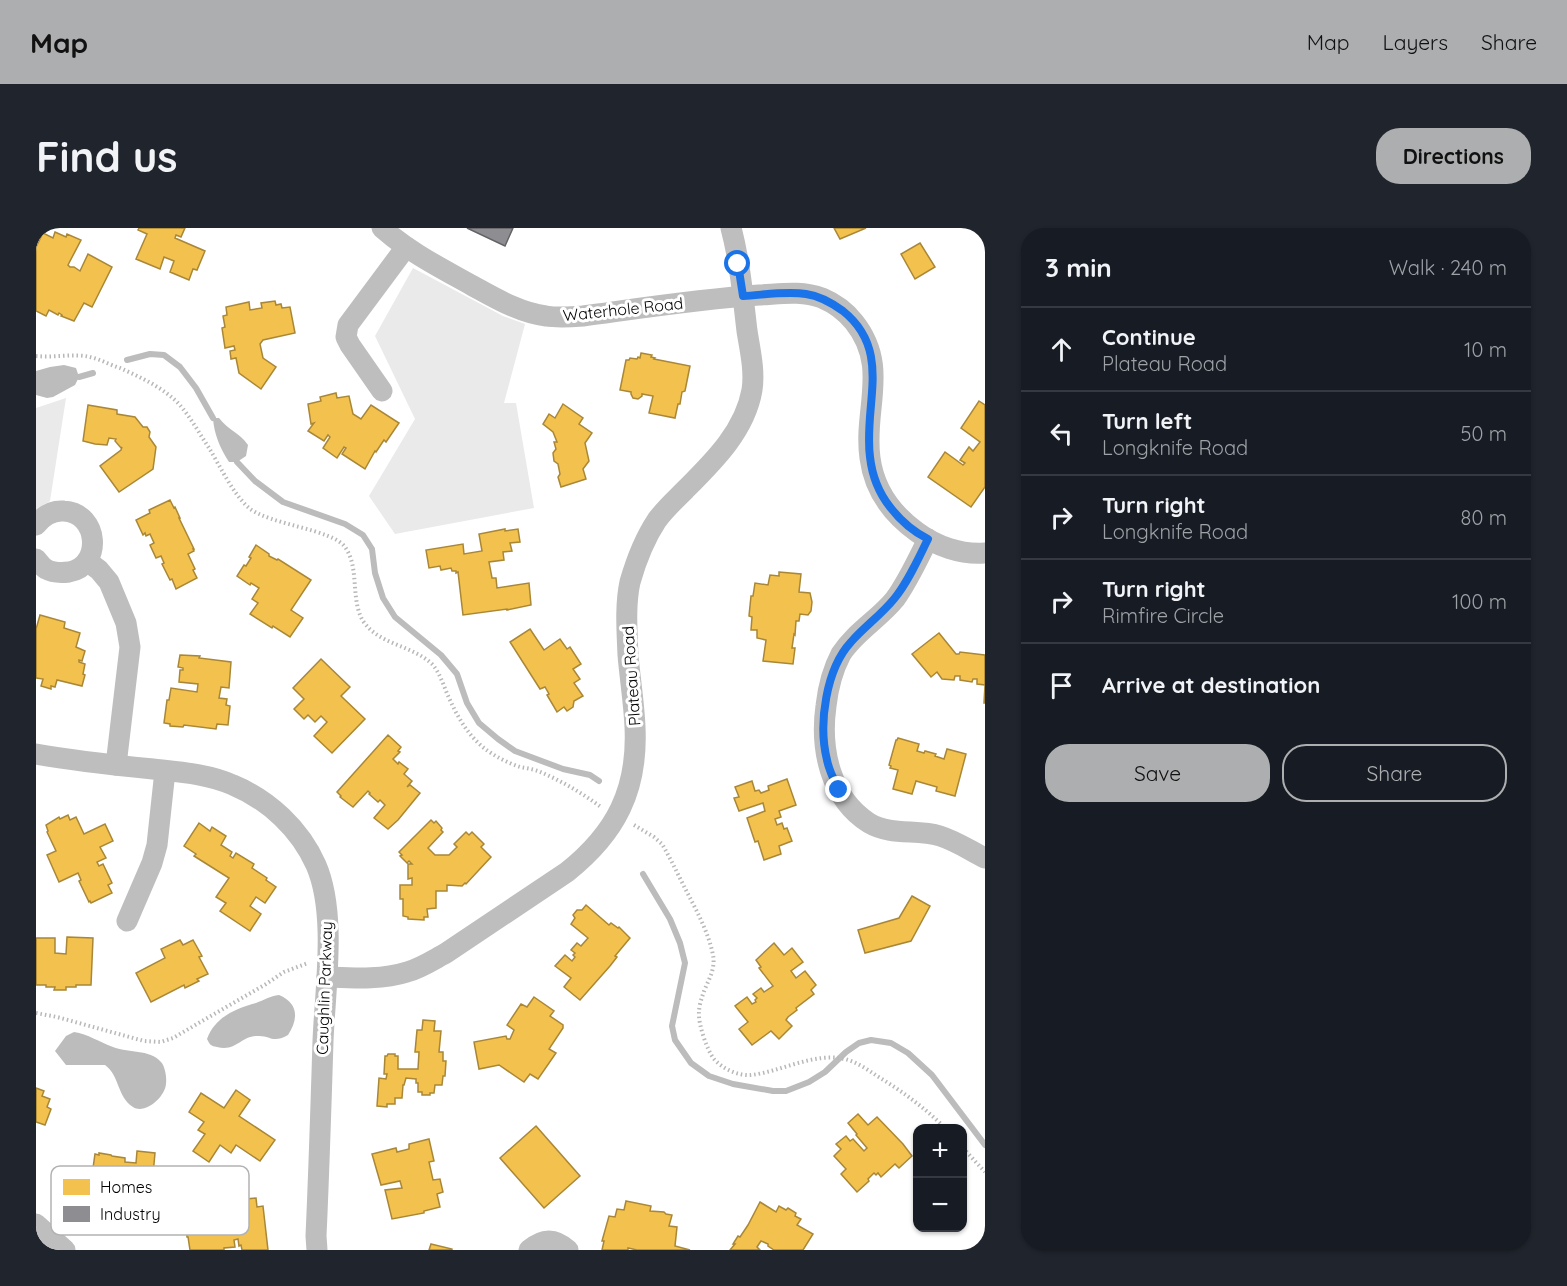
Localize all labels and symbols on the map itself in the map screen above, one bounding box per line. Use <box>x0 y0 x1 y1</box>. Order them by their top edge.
route start <box>724 250 750 276</box>
street label: Waterhole Road <box>562 293 684 325</box>
street label: Plateau Road <box>618 625 644 727</box>
route end <box>825 776 851 802</box>
street label: Caughlin Parkway <box>312 921 336 1055</box>
legend <box>51 1166 249 1235</box>
text: Homes <box>100 1177 152 1197</box>
text: Industry <box>100 1204 160 1224</box>

